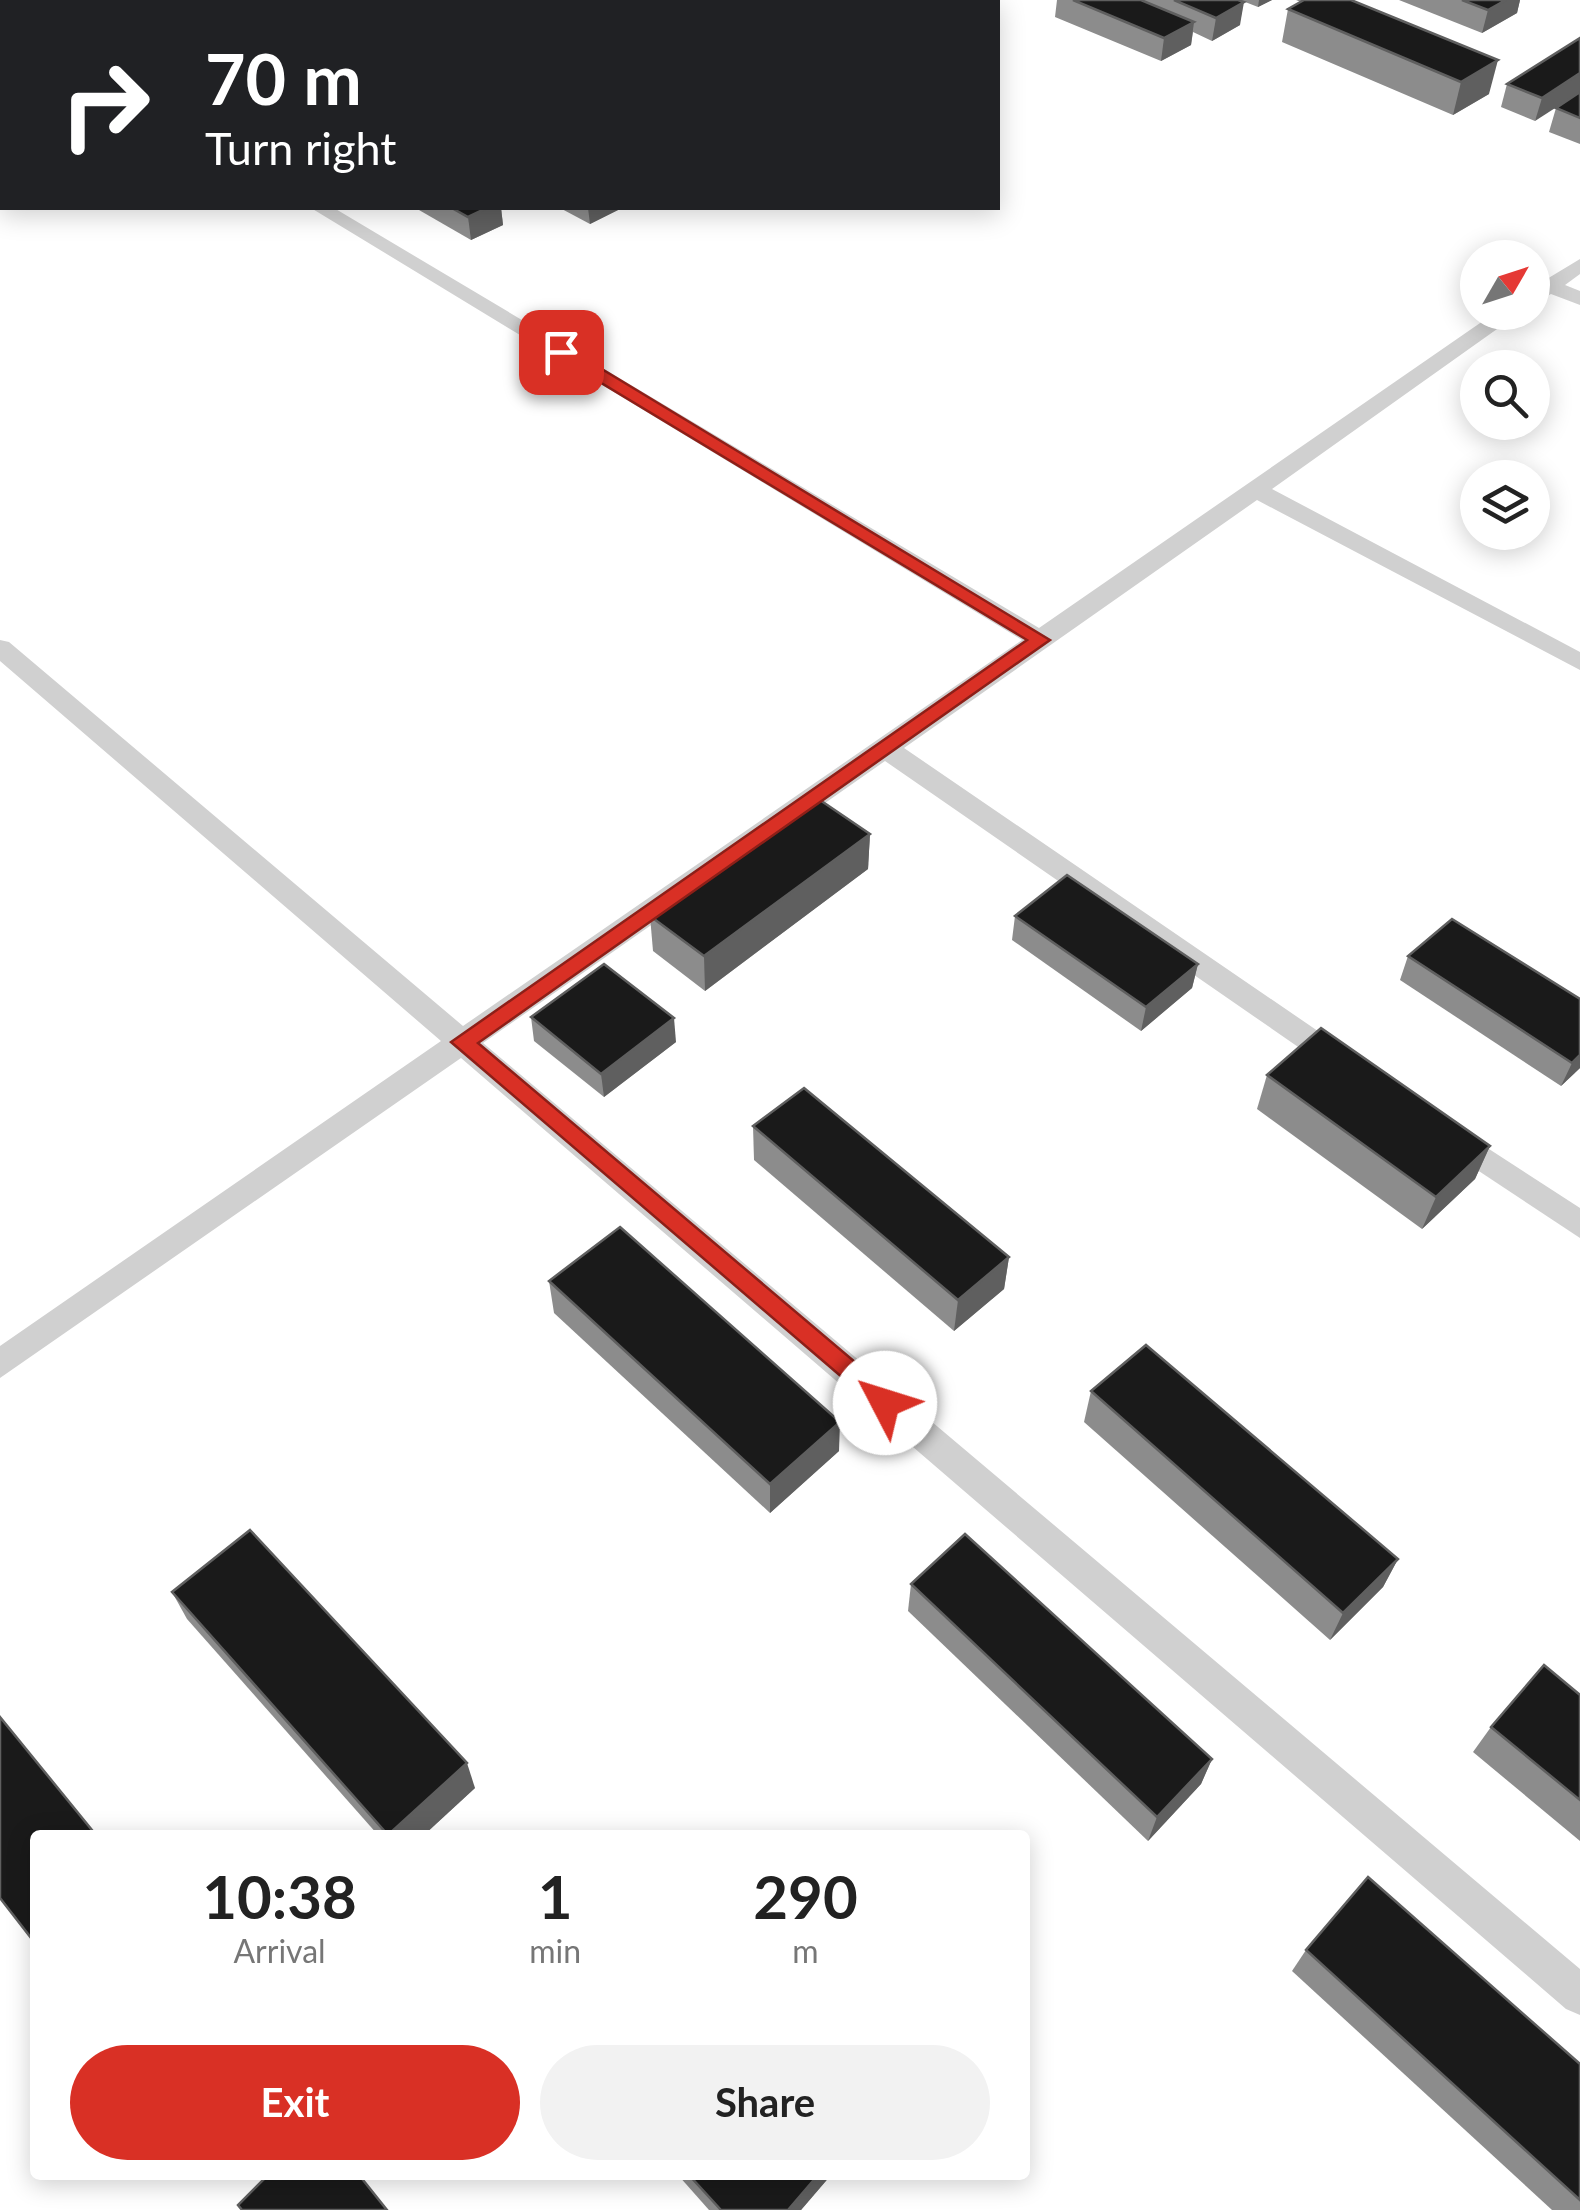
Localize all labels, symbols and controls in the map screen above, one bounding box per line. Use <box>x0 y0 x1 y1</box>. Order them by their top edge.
text: 70 m <box>205 36 362 120</box>
icon: right <box>40 40 170 170</box>
text: Turn right <box>205 121 396 175</box>
north arrow <box>1460 240 1550 330</box>
map controls <box>1460 240 1550 550</box>
pin <box>519 310 604 395</box>
icon: arrive <box>534 325 589 380</box>
button: search <box>1460 350 1550 440</box>
button: layers <box>1460 460 1550 550</box>
position arrow <box>833 1351 937 1455</box>
text: 10:38 <box>202 1860 357 1932</box>
text: 1 <box>538 1860 573 1932</box>
text: 290 <box>753 1860 858 1932</box>
text: Arrival <box>233 1931 326 1970</box>
text: min <box>529 1931 581 1970</box>
text: m <box>792 1931 819 1970</box>
button: Exit <box>70 2045 520 2160</box>
button: Share <box>540 2045 990 2160</box>

